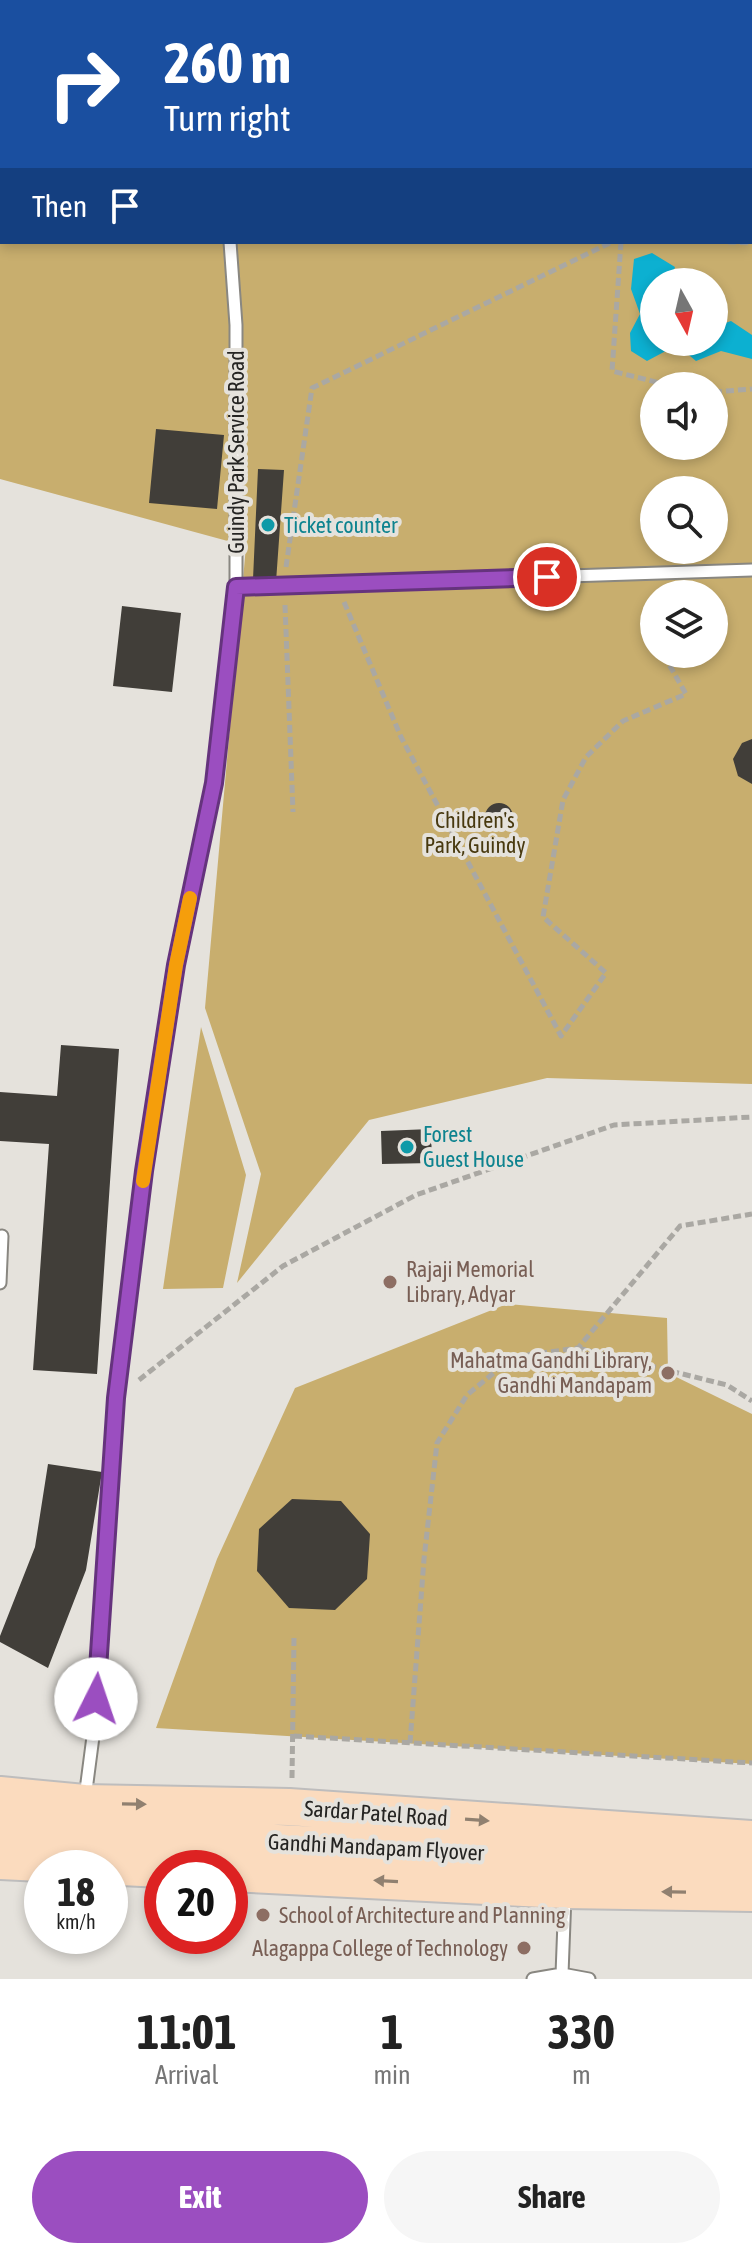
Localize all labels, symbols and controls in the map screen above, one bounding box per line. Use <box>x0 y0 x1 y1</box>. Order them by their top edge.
text: 260 m <box>164 31 291 95</box>
icon: right <box>32 32 136 136</box>
text: Turn right <box>164 97 291 139</box>
icon: arrive <box>103 184 147 228</box>
text: Then <box>32 189 87 223</box>
north arrow <box>640 268 728 356</box>
map controls <box>640 268 728 668</box>
street label: Guindy Park Service Road <box>223 350 249 554</box>
button: sound <box>640 372 728 460</box>
button: search <box>640 476 728 564</box>
place label: Ticket counter <box>284 512 398 538</box>
marker: Ticket counter <box>259 516 277 534</box>
pin <box>513 543 581 611</box>
icon: arrive <box>525 555 569 599</box>
button: layers <box>640 580 728 668</box>
park label: Children's Park, Guindy <box>424 807 526 858</box>
place label: Forest Guest House <box>423 1121 524 1172</box>
marker: Forest Guest House <box>398 1138 416 1156</box>
place label: Rajaji Memorial Library, Adyar <box>406 1256 534 1307</box>
marker: Rajaji Memorial Library, Adyar <box>381 1273 399 1291</box>
place label: Mahatma Gandhi Library, Gandhi Mandapam <box>450 1347 652 1398</box>
marker: Mahatma Gandhi Library, Gandhi Mandapam <box>659 1364 677 1382</box>
position arrow <box>54 1657 138 1741</box>
street label: Sardar Patel Road <box>303 1795 449 1831</box>
one-way arrow <box>122 1797 147 1810</box>
one-way arrow <box>465 1814 490 1827</box>
street label: Gandhi Mandapam Flyover <box>267 1828 485 1866</box>
speed limit sign: 20 <box>144 1850 248 1954</box>
text: 18 <box>57 1869 95 1914</box>
one-way arrow <box>373 1874 398 1887</box>
one-way arrow <box>661 1886 686 1898</box>
place label: School of Architecture and Planning <box>279 1902 566 1928</box>
marker: School of Architecture and Planning <box>254 1906 272 1924</box>
text: km/h <box>56 1910 96 1933</box>
place label: Alagappa College of Technology <box>252 1935 508 1961</box>
marker: Alagappa College of Technology <box>515 1939 533 1957</box>
text: 11:01 <box>137 2004 237 2059</box>
text: 1 <box>381 2004 403 2059</box>
text: 330 <box>548 2004 615 2059</box>
text: Arrival <box>155 2060 218 2090</box>
text: min <box>373 2060 411 2090</box>
text: m <box>572 2060 591 2090</box>
button: Exit <box>32 2151 368 2243</box>
button: Share <box>384 2151 720 2243</box>

